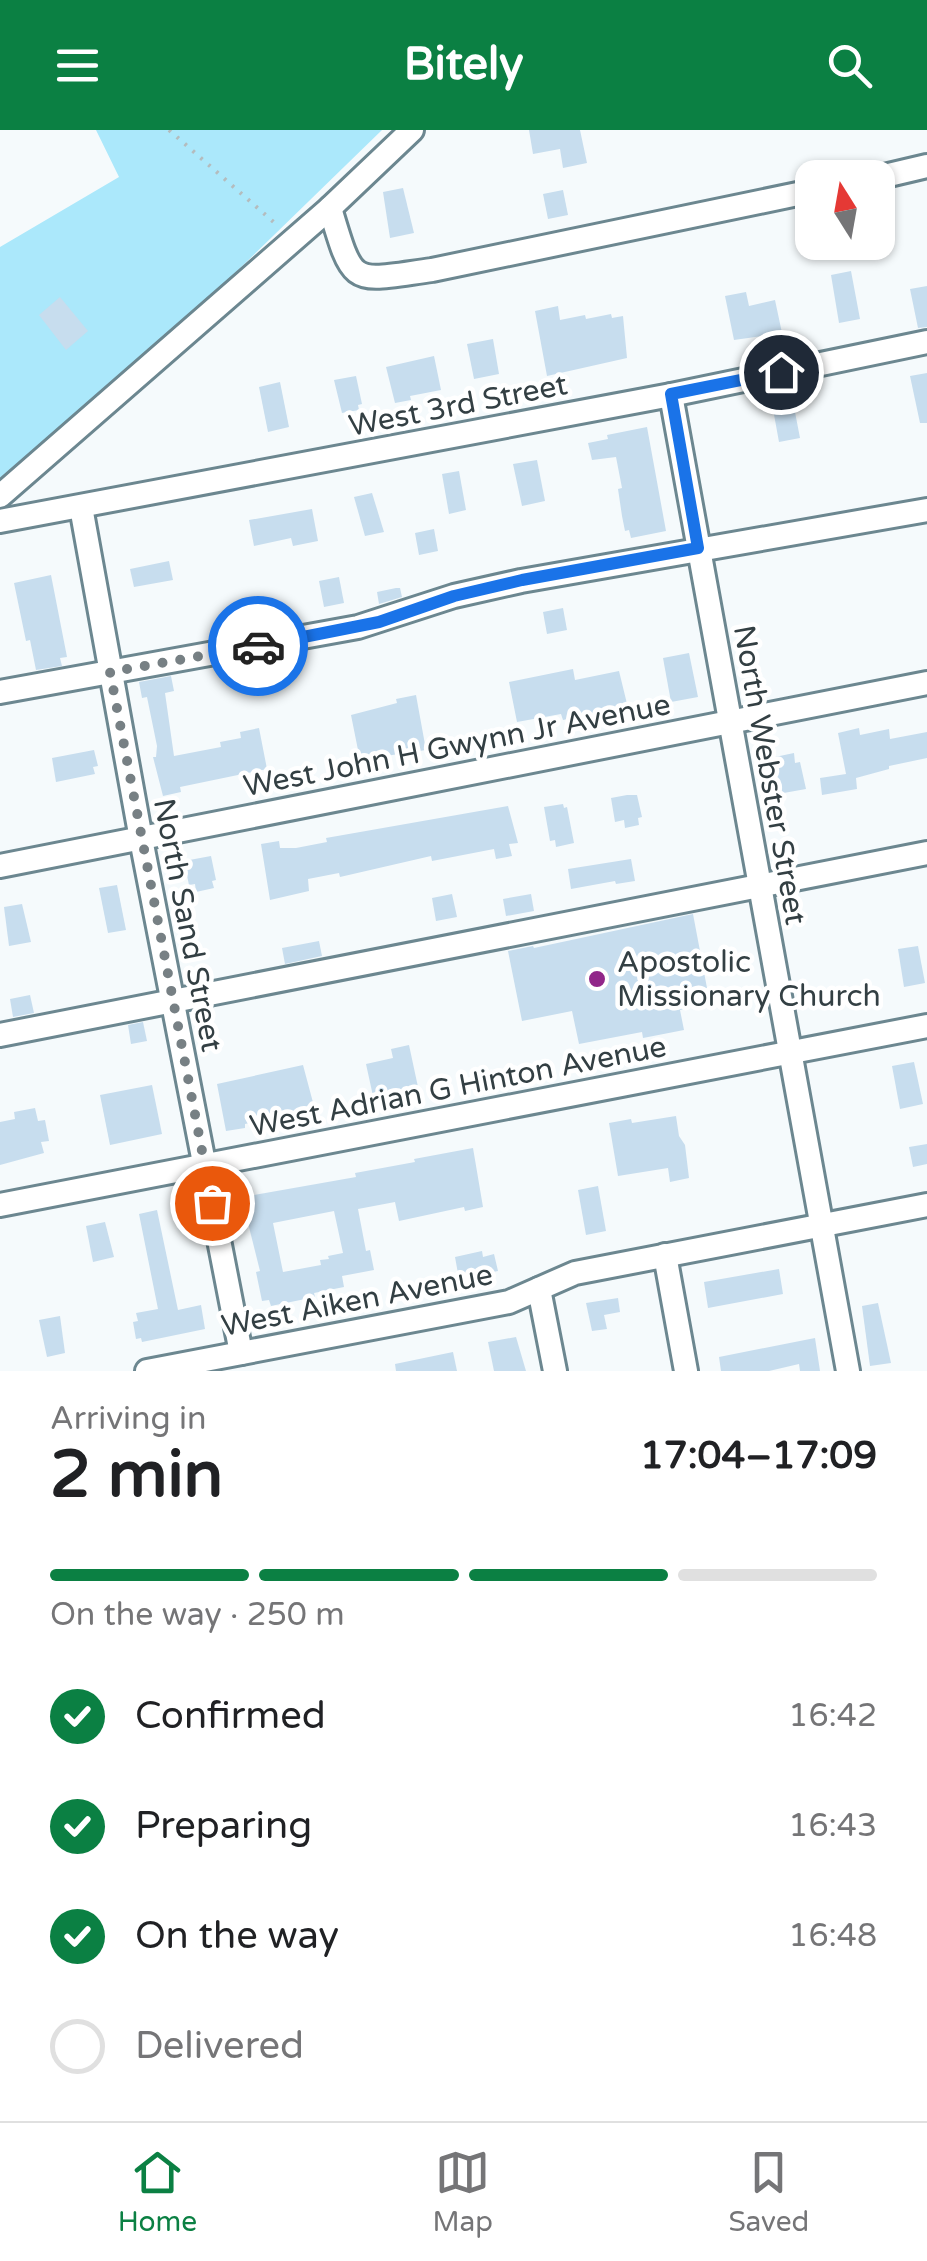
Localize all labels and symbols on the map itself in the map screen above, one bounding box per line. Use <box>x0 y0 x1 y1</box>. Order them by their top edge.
north arrow <box>795 160 895 260</box>
pin <box>739 330 824 415</box>
street label: West 3rd Street <box>346 366 571 445</box>
courier <box>208 596 308 696</box>
street label: North Webster Street <box>725 622 814 928</box>
street label: West John H Gwynn Jr Avenue <box>241 686 674 805</box>
street label: North Sand Street <box>145 795 230 1055</box>
place label: Apostolic Missionary Church <box>617 944 881 1015</box>
marker: Apostolic Missionary Church <box>586 968 608 990</box>
street label: West Adrian G Hinton Avenue <box>247 1028 669 1145</box>
pin <box>170 1161 255 1246</box>
street label: West Aiken Avenue <box>218 1256 496 1345</box>

